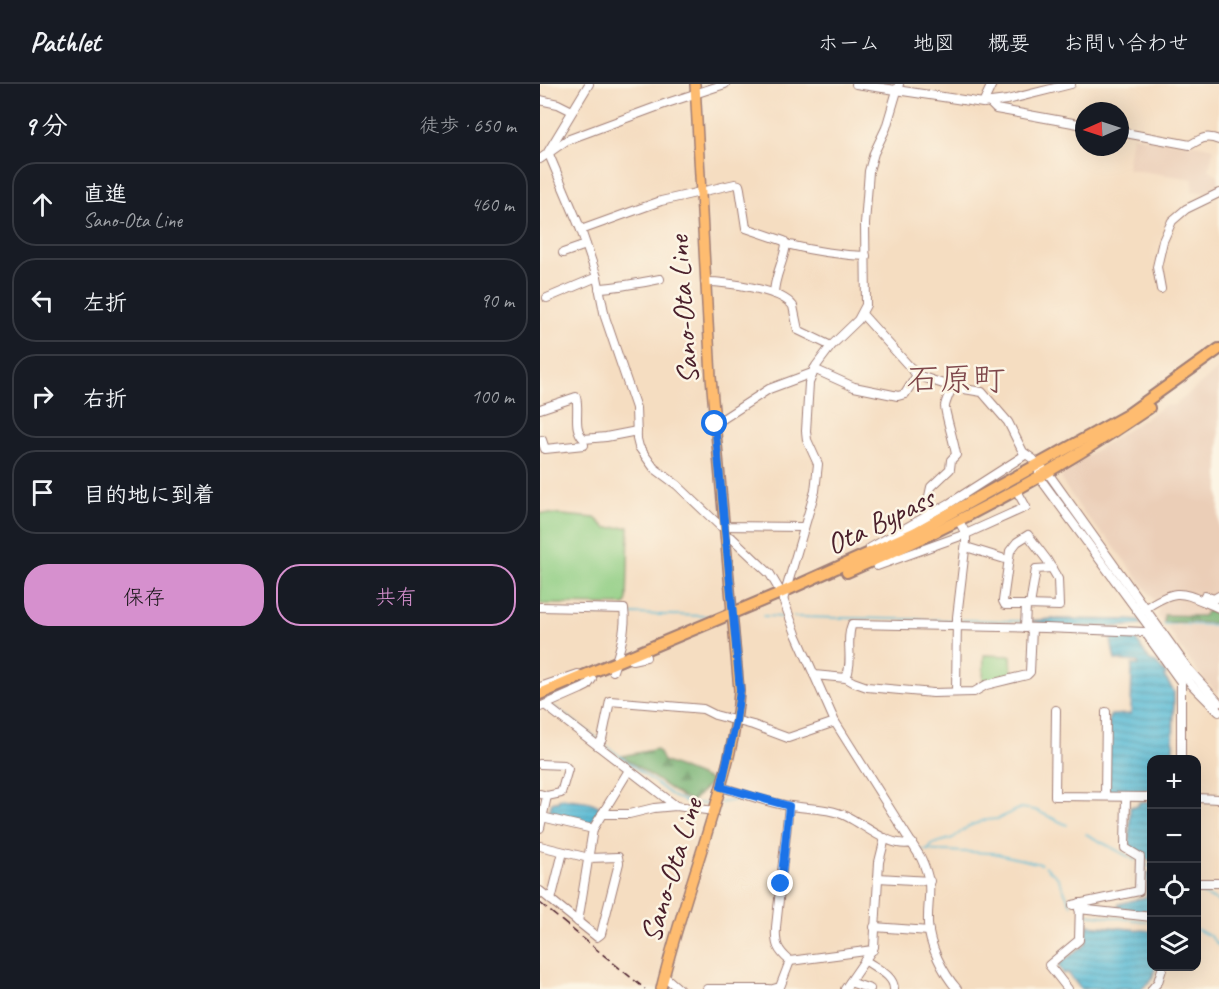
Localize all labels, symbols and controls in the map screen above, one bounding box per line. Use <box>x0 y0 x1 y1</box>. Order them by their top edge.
text: Pathlet <box>30 24 100 59</box>
text: ホーム <box>818 30 880 56</box>
text: 地図 <box>913 30 955 56</box>
text: 概要 <box>988 30 1030 56</box>
text: お問い合わせ <box>1063 30 1189 56</box>
north arrow <box>1075 102 1129 156</box>
text: 9 分 <box>24 109 68 142</box>
text: 徒歩 · 650 m <box>420 113 516 138</box>
text: 直進 <box>83 180 127 208</box>
icon: ahead <box>26 188 59 221</box>
text: 460 m <box>471 192 514 217</box>
text: Sano-Ota Line <box>83 208 182 233</box>
street label: Sano-Ota Line <box>659 232 707 385</box>
icon: left <box>26 284 59 317</box>
text: 90 m <box>480 288 514 313</box>
text: 左折 <box>83 289 127 317</box>
district label: 石原町 <box>907 358 1006 400</box>
icon: right <box>26 380 59 413</box>
text: 100 m <box>471 384 514 409</box>
text: 右折 <box>83 385 127 413</box>
route start <box>701 410 727 436</box>
icon: arrive <box>26 476 59 509</box>
street label: Ota Bypass <box>820 477 943 563</box>
text: 目的地に到着 <box>83 481 215 509</box>
button: 保存 <box>24 564 264 626</box>
button: 共有 <box>276 564 516 626</box>
map controls <box>1147 755 1201 971</box>
button: + <box>1147 755 1201 809</box>
street label: Sano-Ota Line <box>631 791 712 947</box>
button: − <box>1147 809 1201 863</box>
button: locate <box>1147 863 1201 917</box>
route end <box>767 870 793 896</box>
button: layers <box>1147 917 1201 971</box>

